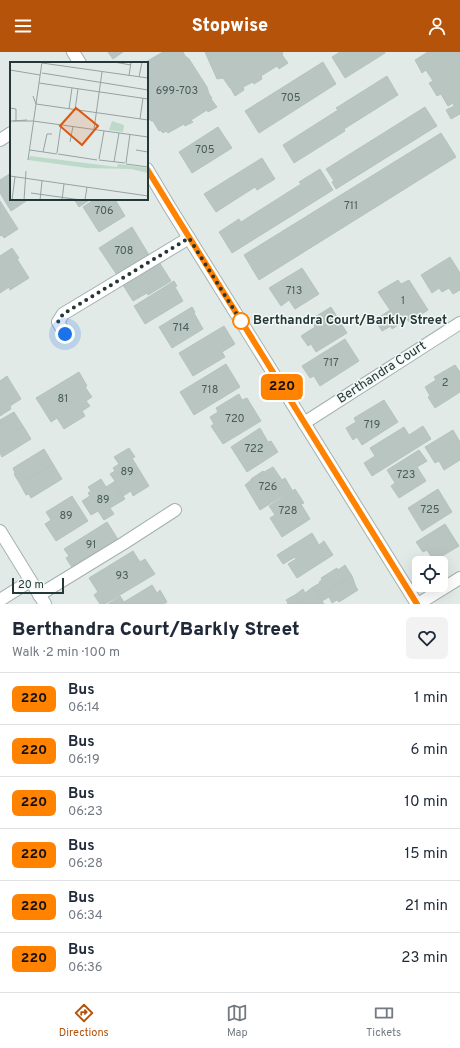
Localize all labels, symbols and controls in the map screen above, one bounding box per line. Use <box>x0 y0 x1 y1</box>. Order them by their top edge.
icon: menu <box>12 15 34 37</box>
text: Stopwise <box>192 15 268 38</box>
icon: person <box>426 15 448 37</box>
inset map <box>10 62 148 200</box>
house number: 699-703 <box>156 84 198 98</box>
house number: 705 <box>281 91 301 105</box>
house number: 705 <box>195 143 215 157</box>
house number: 711 <box>344 199 358 213</box>
house number: 706 <box>94 204 114 218</box>
house number: 708 <box>114 244 134 258</box>
house number: 713 <box>286 284 302 298</box>
house number: 1 <box>401 294 405 308</box>
marker: Berthandra Court/Barkly Street <box>232 312 250 330</box>
place label: Berthandra Court/Barkly Street <box>253 313 447 329</box>
house number: 714 <box>173 321 189 335</box>
your location <box>55 324 75 344</box>
street label: Berthandra Court <box>334 338 430 408</box>
house number: 717 <box>323 356 339 370</box>
line badge: 220 <box>259 374 305 400</box>
house number: 2 <box>442 376 448 390</box>
text: 220 <box>269 378 295 395</box>
house number: 718 <box>202 383 218 397</box>
house number: 81 <box>58 392 68 406</box>
house number: 720 <box>225 412 245 426</box>
house number: 719 <box>364 418 380 432</box>
house number: 722 <box>244 442 264 456</box>
house number: 89 <box>120 465 134 479</box>
house number: 723 <box>397 468 415 482</box>
house number: 726 <box>259 480 277 494</box>
house number: 89 <box>96 493 110 507</box>
house number: 725 <box>420 503 440 517</box>
house number: 728 <box>278 504 298 518</box>
house number: 89 <box>59 509 73 523</box>
house number: 91 <box>86 538 96 552</box>
map controls <box>412 556 448 592</box>
button: locate <box>412 556 448 592</box>
house number: 93 <box>115 569 129 583</box>
scale bar <box>12 576 64 595</box>
text: 20 m <box>18 578 44 592</box>
button: heart <box>406 617 448 659</box>
text: Berthandra Court/Barkly Street <box>12 618 300 642</box>
text: Walk · 2 min · 100 m <box>12 645 120 661</box>
text: Bus <box>68 681 95 700</box>
text: 1 min <box>414 689 448 708</box>
text: 220 <box>21 690 47 707</box>
text: 06:14 <box>68 700 100 716</box>
text: Bus <box>68 733 95 752</box>
text: 6 min <box>411 741 448 760</box>
text: 220 <box>21 742 47 759</box>
text: 06:19 <box>68 752 100 768</box>
text: Bus <box>68 785 95 804</box>
text: 10 min <box>404 793 448 812</box>
text: 220 <box>21 794 47 811</box>
text: 06:23 <box>68 804 103 820</box>
text: Bus <box>68 837 95 856</box>
text: 15 min <box>405 845 448 864</box>
text: 220 <box>21 846 47 863</box>
text: 06:28 <box>68 856 103 872</box>
text: Bus <box>68 889 95 908</box>
text: 21 min <box>405 897 448 916</box>
text: 220 <box>21 898 47 915</box>
text: 06:34 <box>68 908 103 924</box>
text: Bus <box>68 941 95 960</box>
text: 23 min <box>401 949 448 968</box>
text: 220 <box>21 950 47 967</box>
text: 06:36 <box>68 960 103 976</box>
tab: Directions <box>59 1002 109 1040</box>
tab: Map <box>226 1002 248 1040</box>
tab: Tickets <box>366 1002 401 1040</box>

